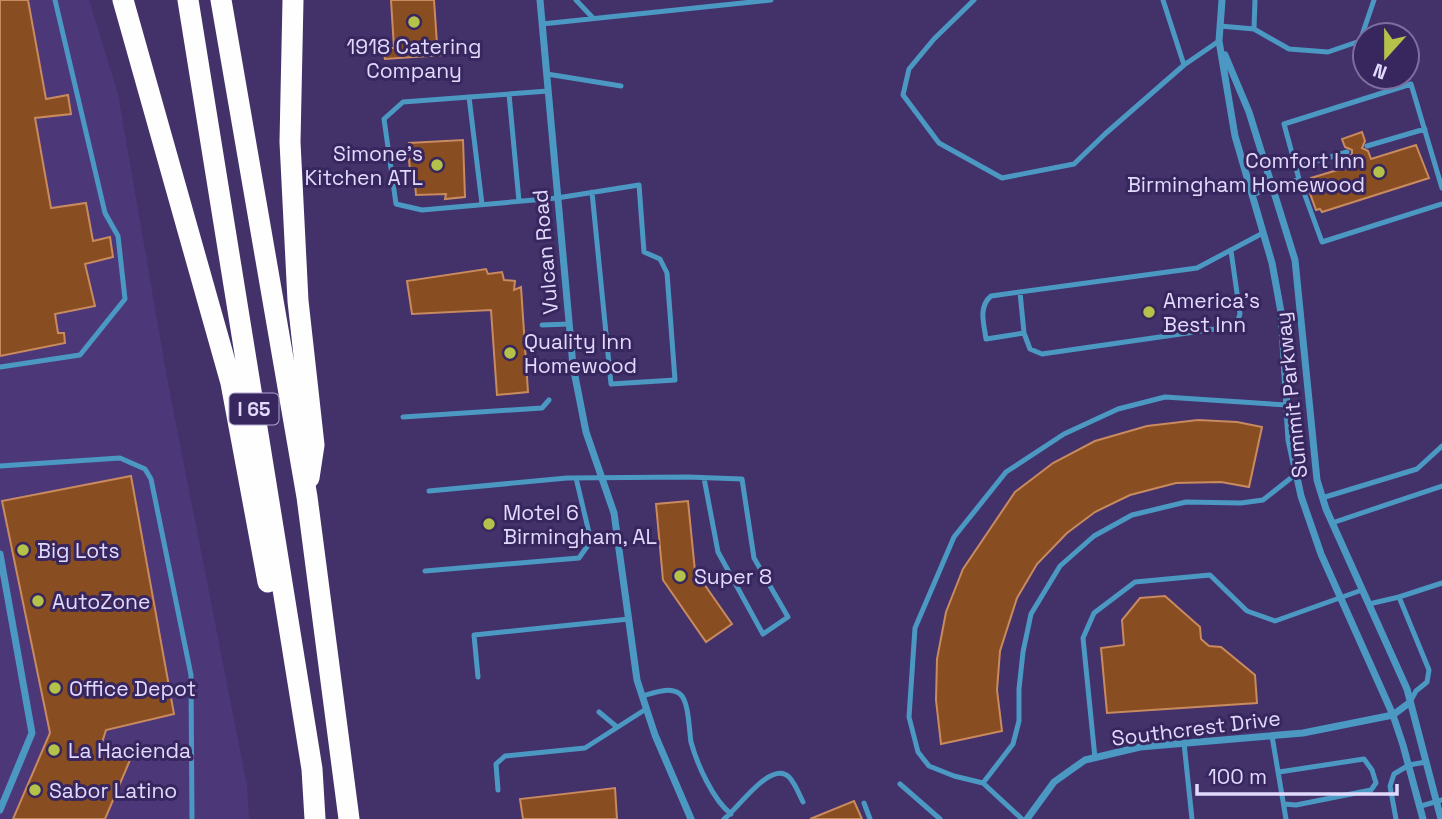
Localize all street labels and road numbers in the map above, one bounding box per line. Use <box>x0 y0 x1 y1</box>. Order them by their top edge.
street label: Vulcan Road <box>526 188 564 316</box>
street label: Summit Parkway <box>1269 311 1313 479</box>
road number: I 65 <box>230 394 278 424</box>
street label: Southcrest Drive <box>1110 704 1282 752</box>

